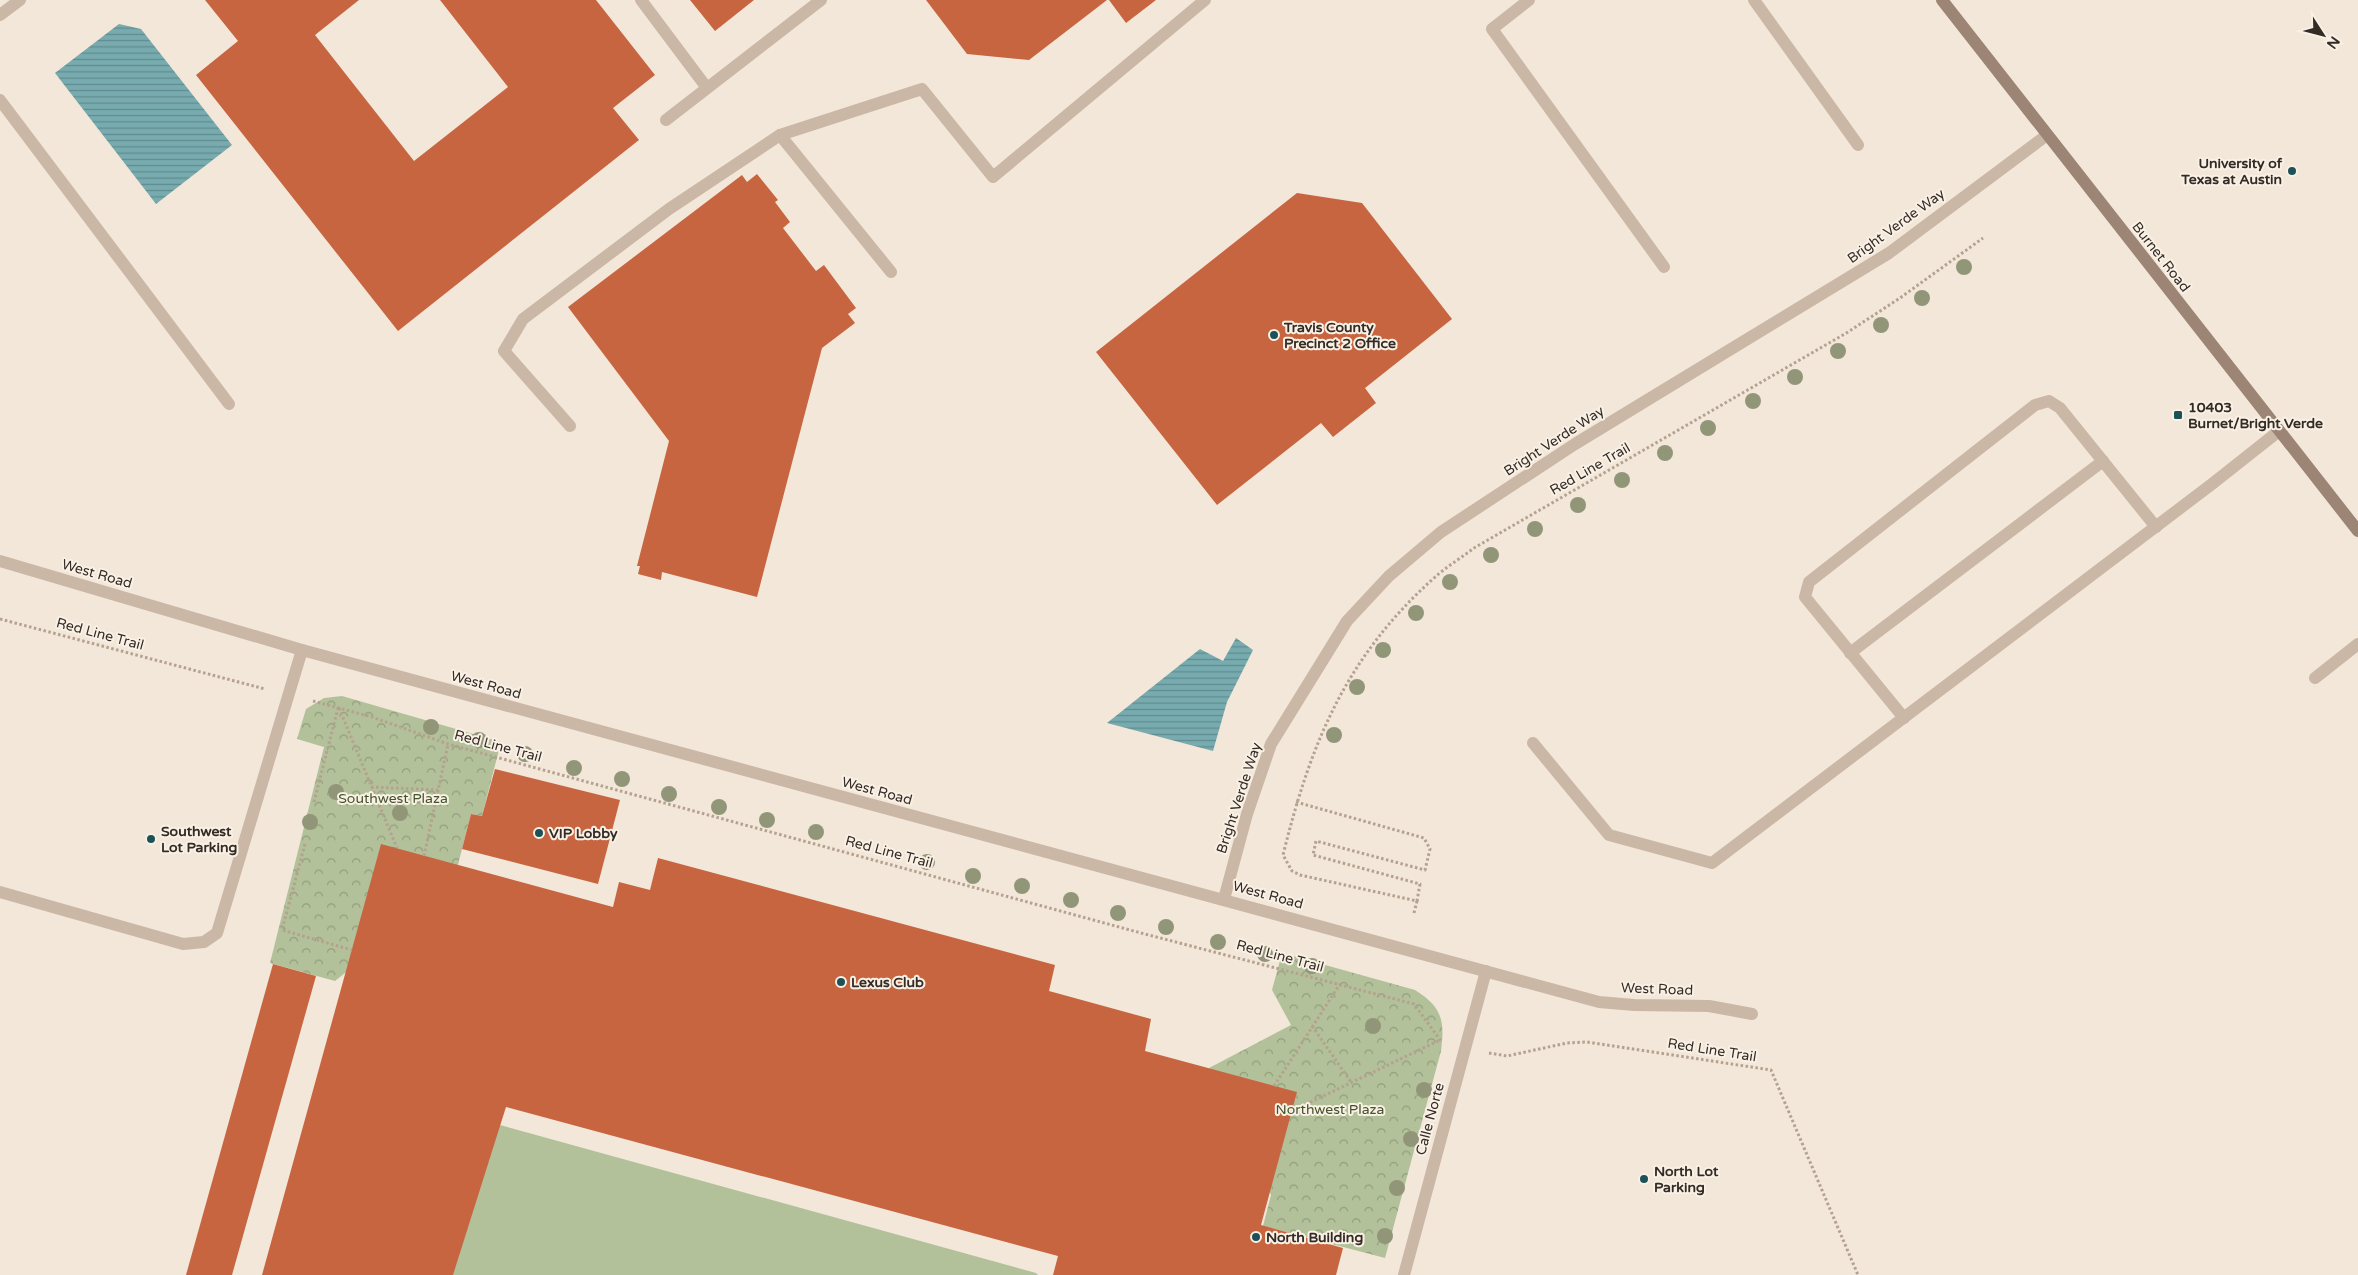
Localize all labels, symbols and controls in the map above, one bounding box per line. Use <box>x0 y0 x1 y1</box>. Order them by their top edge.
north arrow <box>2298 10 2348 60</box>
text: N <box>2323 33 2343 52</box>
place label: University of Texas at Austin <box>2180 155 2283 188</box>
marker: University of Texas at Austin <box>2286 165 2298 177</box>
street label: Bright Verde Way <box>1844 185 1948 267</box>
street label: Burnet Road <box>2128 219 2194 295</box>
place label: Travis County Precinct 2 Office <box>1283 319 1396 352</box>
marker: Travis County Precinct 2 Office <box>1268 329 1280 341</box>
place label: 10403 Burnet/Bright Verde <box>2188 399 2323 432</box>
street label: Bright Verde Way <box>1501 402 1608 480</box>
marker: 10403 Burnet/Bright Verde <box>2172 409 2184 421</box>
street label: Red Line Trail <box>1547 439 1633 499</box>
street label: West Road <box>60 556 134 592</box>
street label: Red Line Trail <box>54 614 146 654</box>
street label: West Road <box>449 667 523 703</box>
street label: Red Line Trail <box>452 726 544 766</box>
street label: Bright Verde Way <box>1213 740 1265 856</box>
street label: West Road <box>840 773 914 809</box>
park label: Southwest Plaza <box>338 790 448 807</box>
place label: Southwest Lot Parking <box>161 823 237 856</box>
place label: VIP Lobby <box>549 825 618 842</box>
marker: VIP Lobby <box>533 827 545 839</box>
street label: Red Line Trail <box>843 832 935 872</box>
marker: Southwest Lot Parking <box>145 833 157 845</box>
street label: West Road <box>1231 877 1305 913</box>
street label: Red Line Trail <box>1234 936 1326 976</box>
place label: Lexus Club <box>851 974 924 991</box>
marker: Lexus Club <box>835 976 847 988</box>
street label: West Road <box>1621 979 1693 999</box>
street label: Red Line Trail <box>1666 1035 1758 1065</box>
street label: Calle Norte <box>1412 1081 1448 1157</box>
park label: Northwest Plaza <box>1276 1101 1384 1118</box>
place label: North Lot Parking <box>1654 1163 1719 1196</box>
marker: North Lot Parking <box>1638 1173 1650 1185</box>
place label: North Building <box>1266 1229 1363 1246</box>
marker: North Building <box>1250 1231 1262 1243</box>

